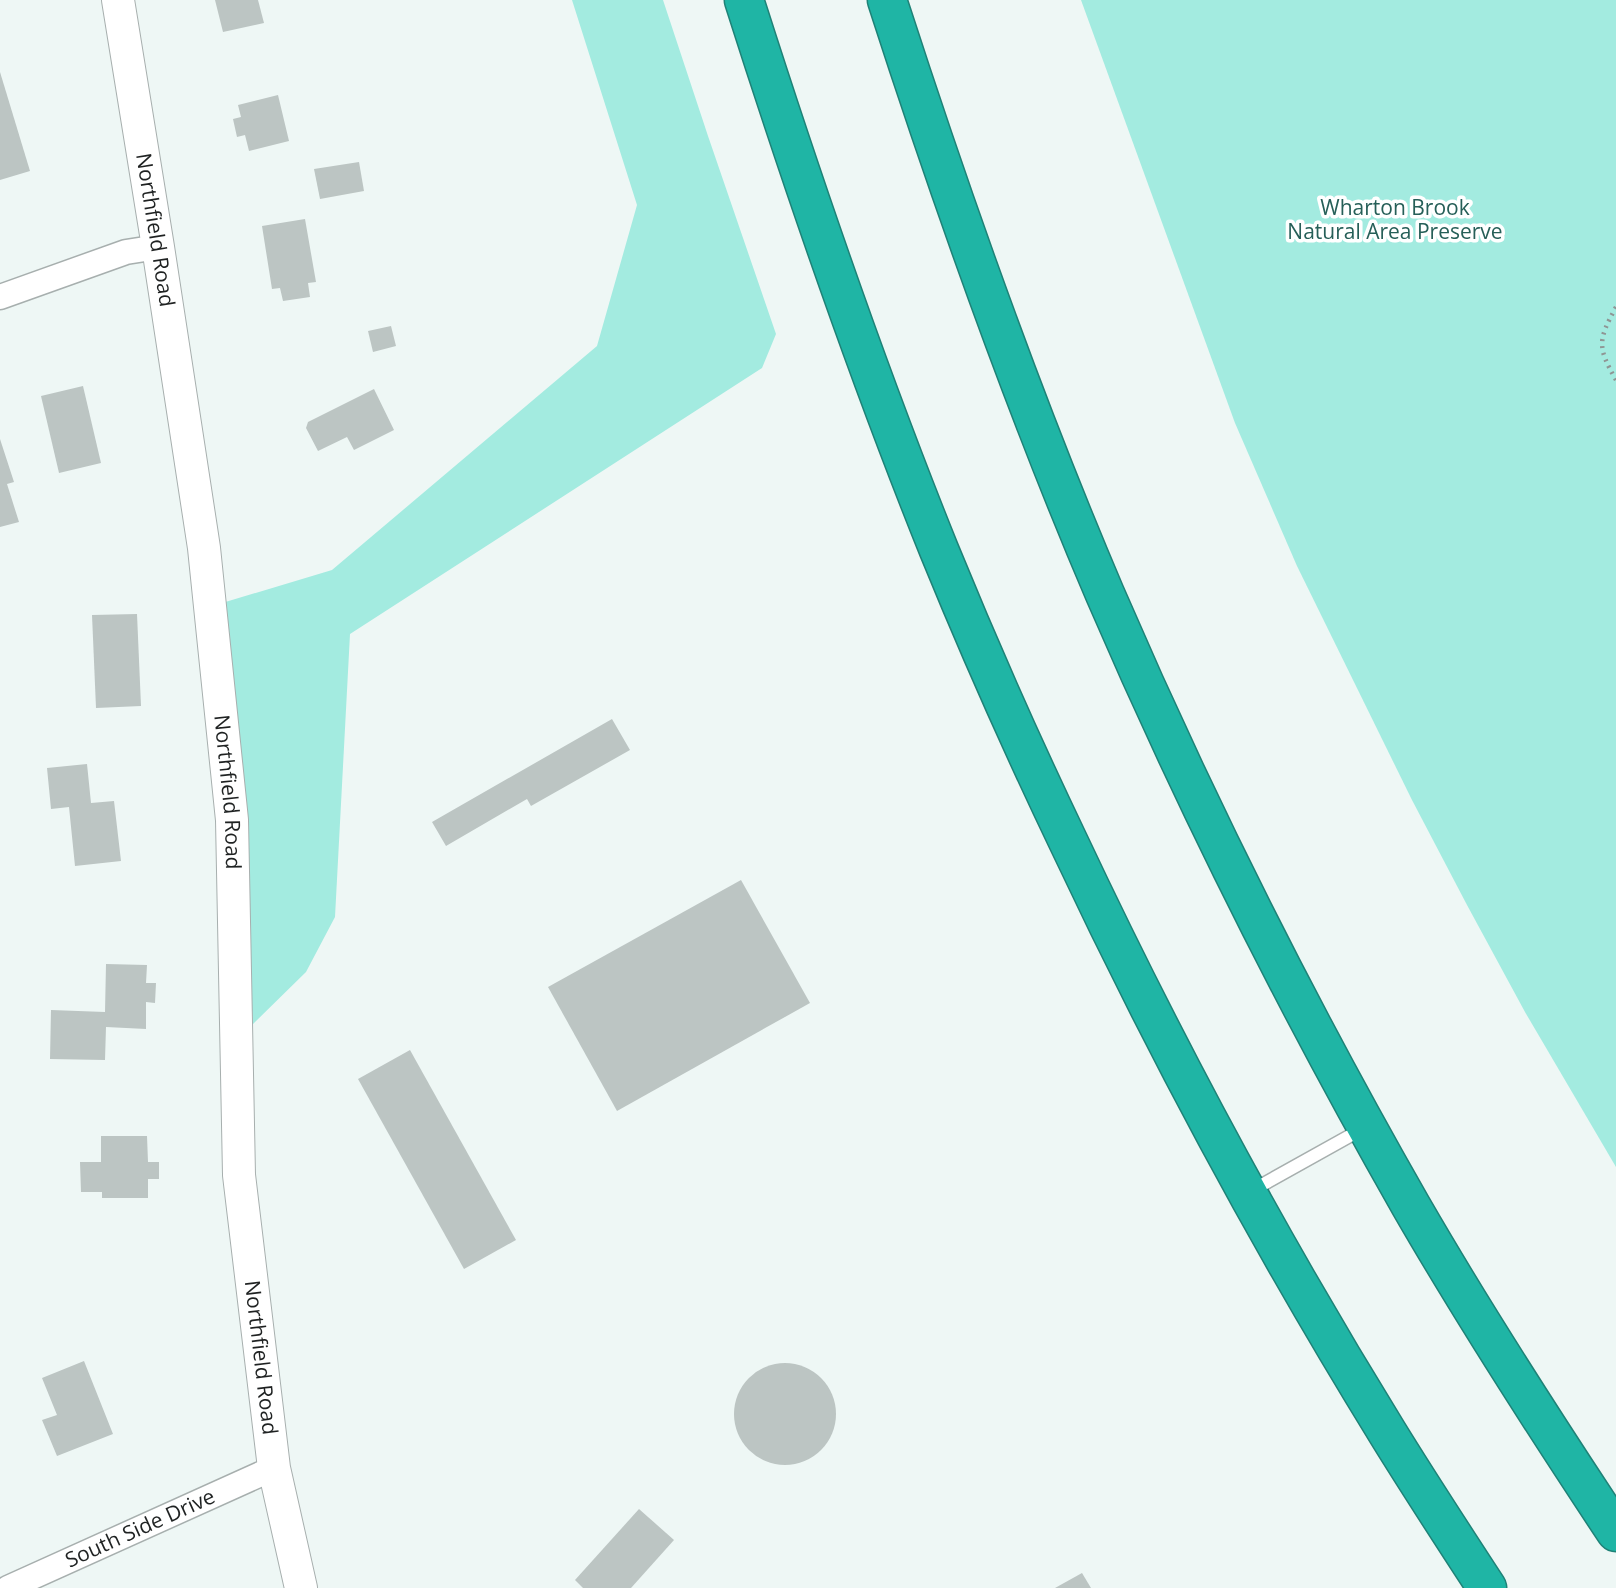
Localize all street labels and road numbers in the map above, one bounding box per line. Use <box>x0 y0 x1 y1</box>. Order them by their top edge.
street label: Northfield Road <box>130 151 182 309</box>
street label: Northfield Road <box>208 713 248 870</box>
street label: Northfield Road <box>239 1279 285 1436</box>
street label: South Side Drive <box>60 1482 219 1573</box>

